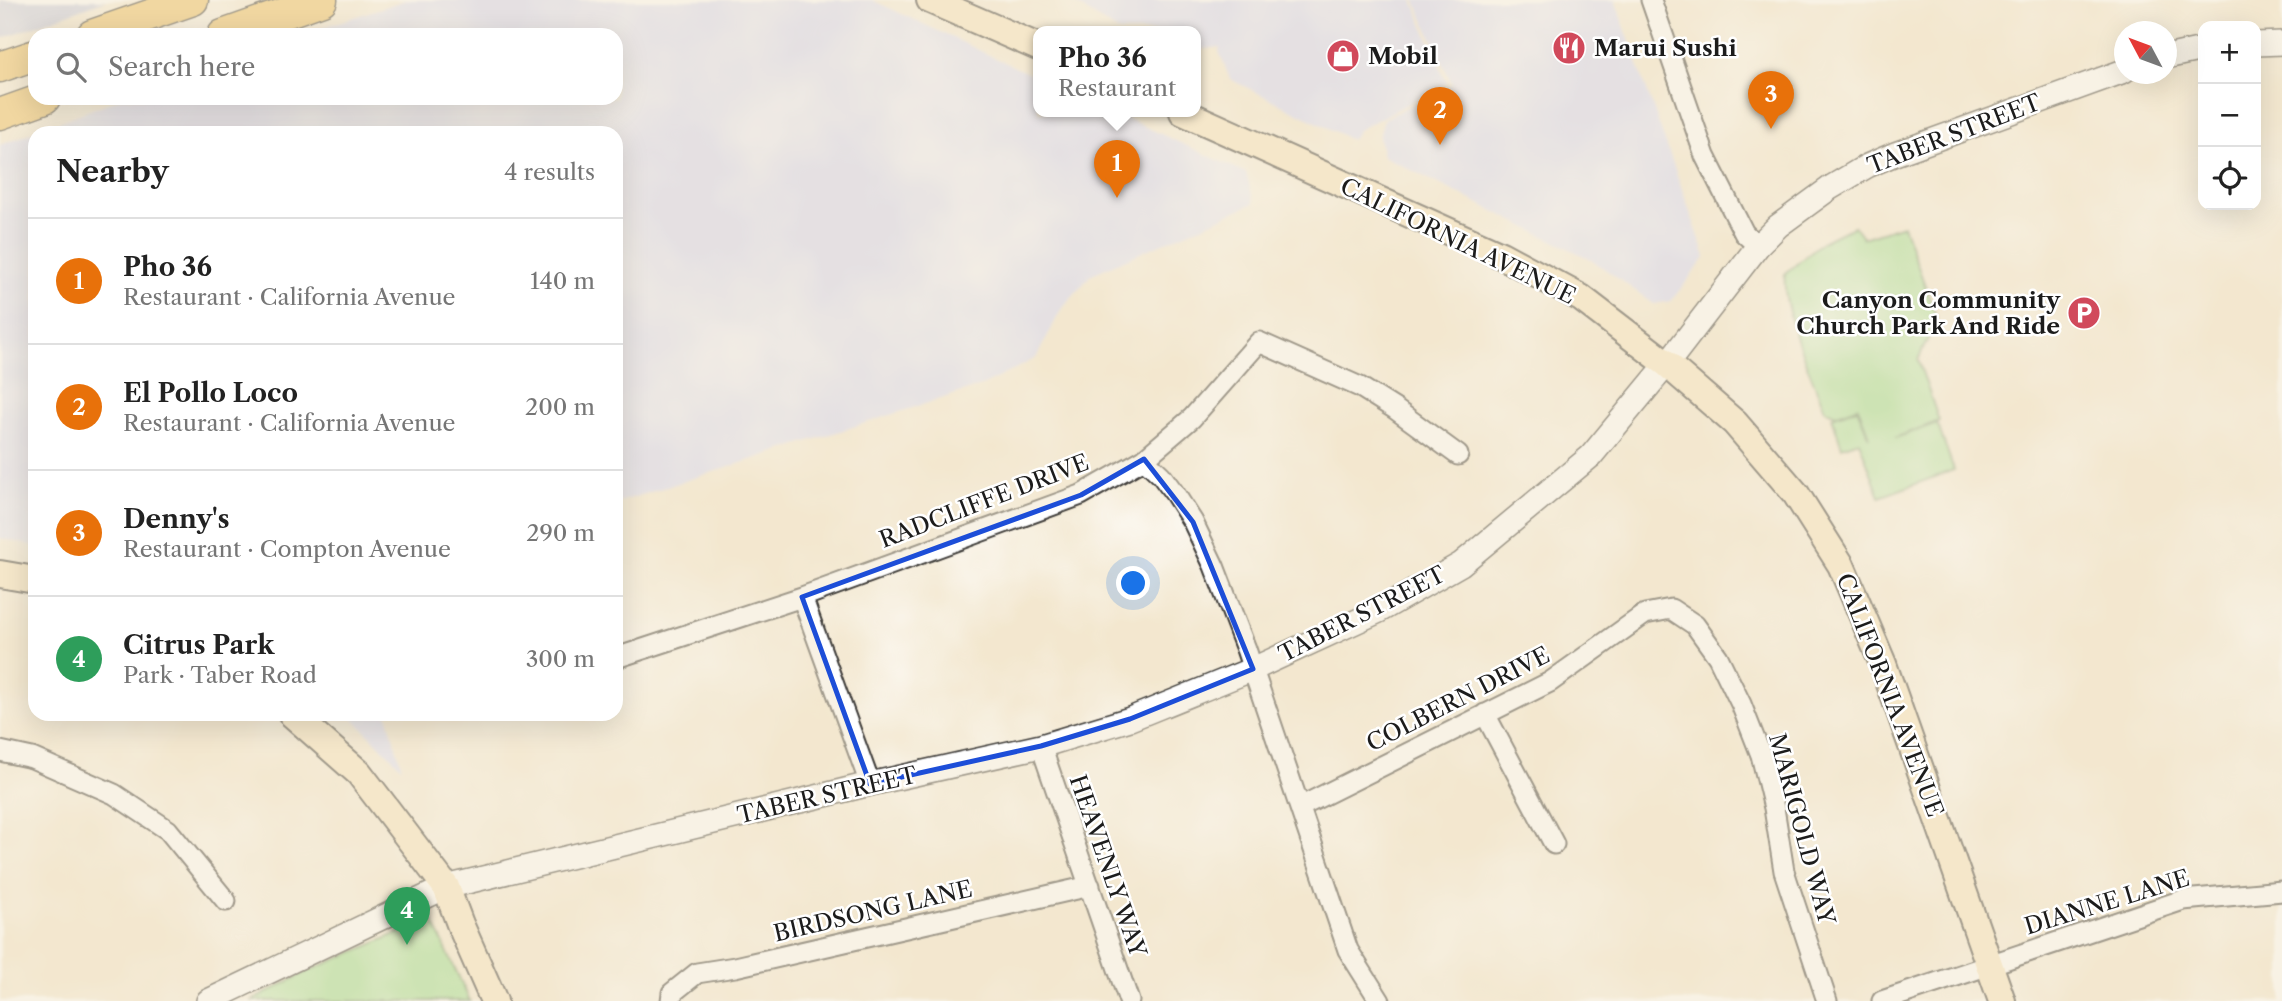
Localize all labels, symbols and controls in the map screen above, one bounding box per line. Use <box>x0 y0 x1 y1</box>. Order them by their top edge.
north arrow <box>2114 21 2177 84</box>
map controls <box>2198 21 2261 210</box>
button: + <box>2198 21 2261 84</box>
popup <box>1033 26 1201 117</box>
search box <box>28 28 623 105</box>
restaurant icon: Marui Sushi <box>1550 29 1588 67</box>
place label: Marui Sushi <box>1594 34 1737 62</box>
shop icon: Mobil <box>1324 37 1362 75</box>
text: Pho 36 <box>1058 42 1147 74</box>
place label: Mobil <box>1368 42 1438 70</box>
icon: search <box>52 48 90 86</box>
text: Search here <box>108 51 255 83</box>
pin: 3 <box>1748 71 1794 129</box>
text: Restaurant <box>1058 74 1176 102</box>
button: − <box>2198 84 2261 147</box>
pin: 2 <box>1417 87 1463 145</box>
street label: TABER STREET <box>1863 88 2045 180</box>
pin: 1 <box>1094 140 1140 198</box>
button: locate <box>2198 147 2261 210</box>
text: Nearby <box>56 153 169 190</box>
text: 4 results <box>504 158 595 186</box>
street label: CALIFORNIA AVENUE <box>1336 172 1580 310</box>
text: Pho 36 <box>123 251 212 283</box>
text: 1 <box>74 267 84 295</box>
text: 140 m <box>530 267 595 295</box>
text: Restaurant · California Avenue <box>123 283 456 311</box>
place label: Canyon Community Church Park And Ride <box>1796 286 2061 340</box>
parking icon: Canyon Community Church Park And Ride <box>2065 294 2103 332</box>
text: El Pollo Loco <box>123 377 298 409</box>
text: 2 <box>72 393 86 421</box>
text: 200 m <box>525 393 595 421</box>
text: Restaurant · California Avenue <box>123 409 456 437</box>
street label: RADCLIFFE DRIVE <box>875 448 1093 554</box>
text: Denny's <box>123 503 230 535</box>
text: 3 <box>73 519 86 547</box>
text: 290 m <box>526 519 595 547</box>
text: Restaurant · Compton Avenue <box>123 535 451 563</box>
street label: TABER STREET <box>1274 560 1451 668</box>
your location <box>1116 566 1150 600</box>
street label: CALIFORNIA AVENUE <box>1831 569 1949 821</box>
text: Citrus Park <box>123 629 274 661</box>
street label: COLBERN DRIVE <box>1362 641 1554 757</box>
text: 4 <box>72 645 86 673</box>
text: 300 m <box>526 645 595 673</box>
text: Park · Taber Road <box>123 661 317 689</box>
street label: MARIGOLD WAY <box>1763 730 1841 928</box>
street label: TABER STREET <box>735 761 920 829</box>
street label: HEAVENLY WAY <box>1064 771 1153 962</box>
street label: DIANNE LANE <box>2021 864 2193 940</box>
street label: BIRDSONG LANE <box>771 875 975 947</box>
pin: 4 <box>384 887 430 945</box>

